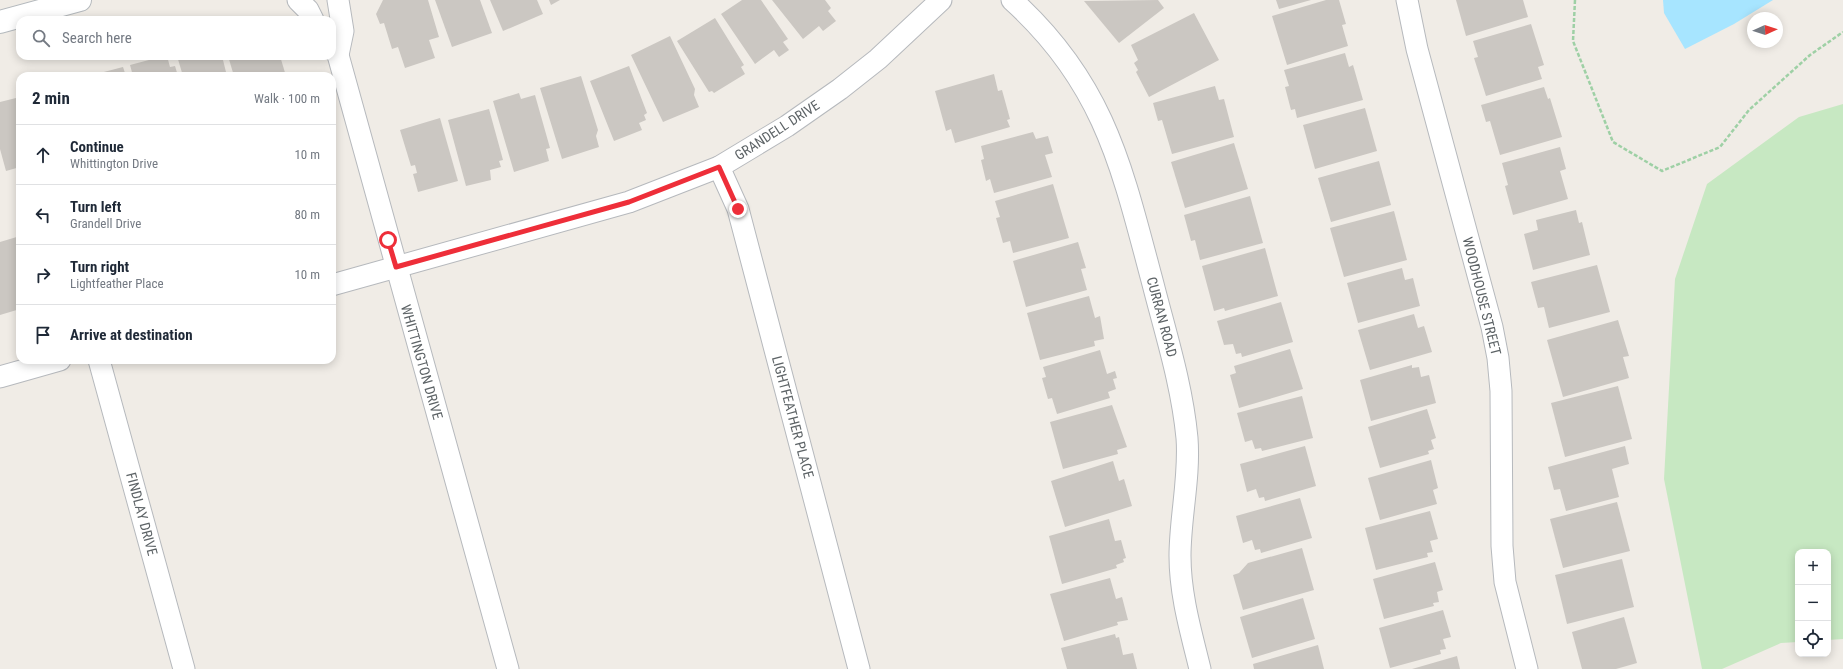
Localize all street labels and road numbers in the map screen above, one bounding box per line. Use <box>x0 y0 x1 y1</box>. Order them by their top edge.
street label: GRANDELL DRIVE <box>732 97 822 163</box>
street label: WOODHOUSE STREET <box>1460 235 1504 357</box>
street label: CURRAN ROAD <box>1144 275 1180 359</box>
street label: WHITTINGTON DRIVE <box>398 303 446 421</box>
street label: LIGHTFEATHER PLACE <box>769 354 817 480</box>
street label: FINDLAY DRIVE <box>123 471 161 557</box>

